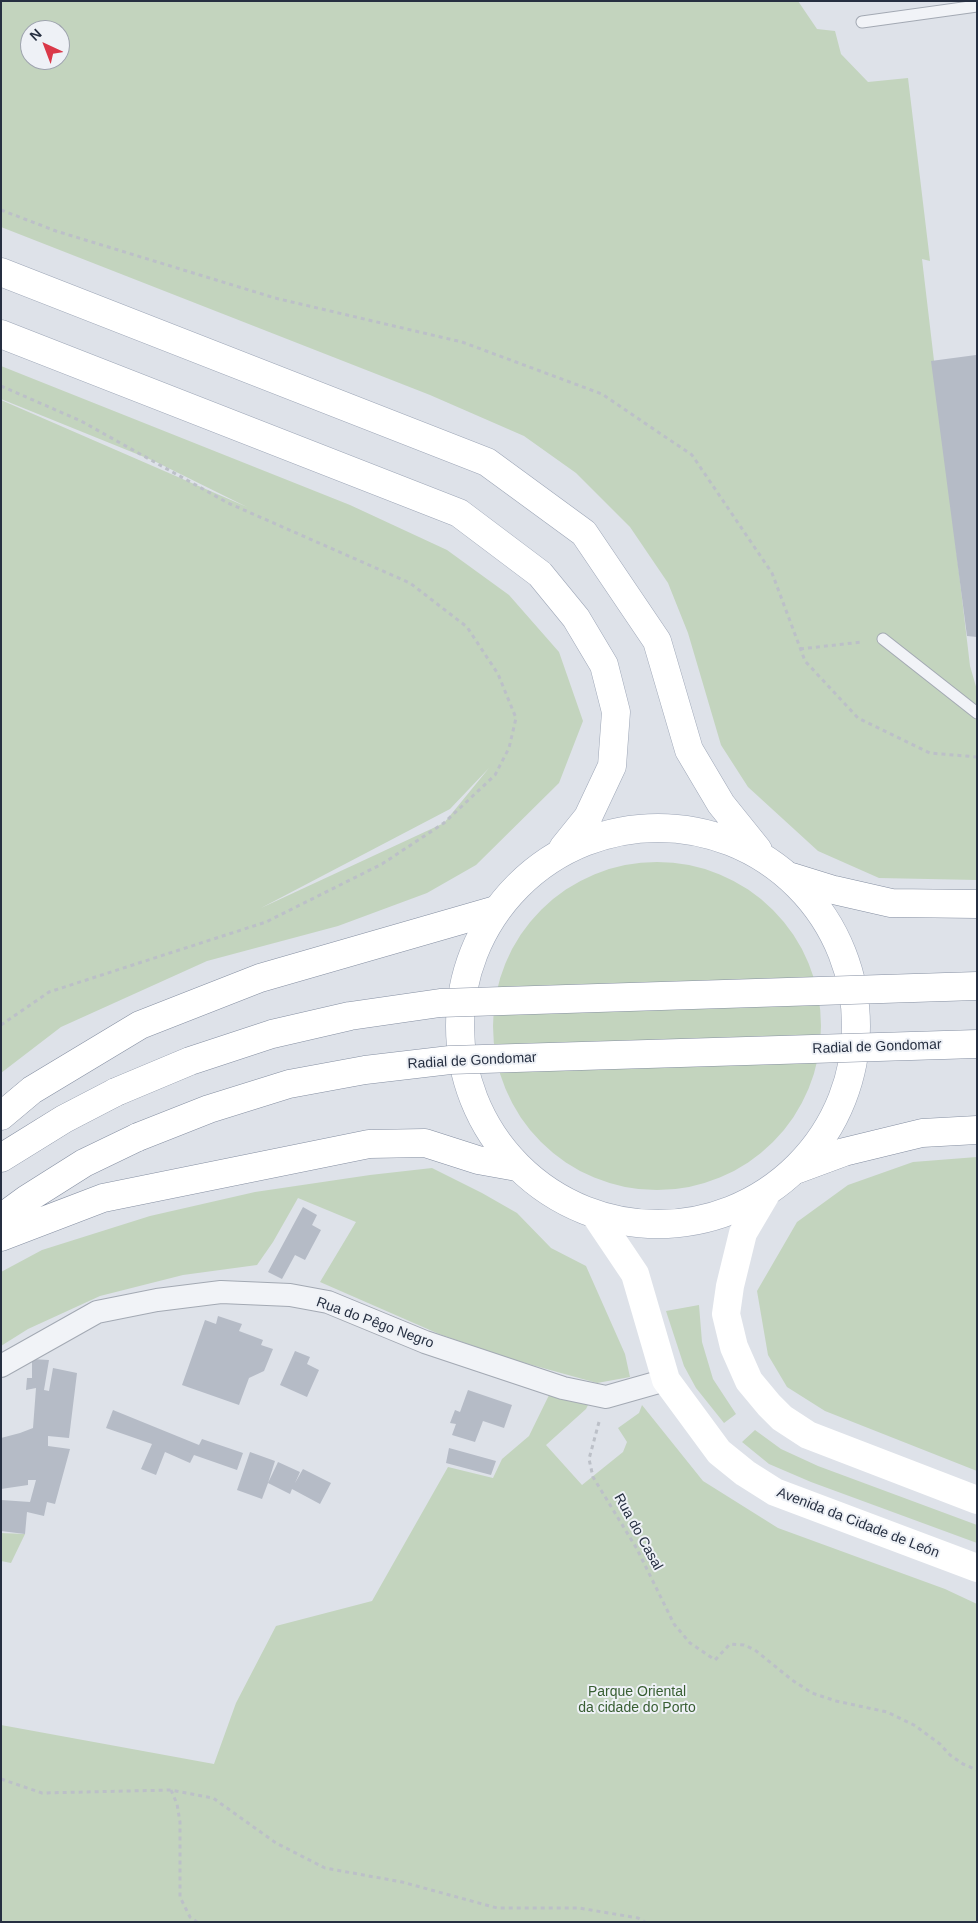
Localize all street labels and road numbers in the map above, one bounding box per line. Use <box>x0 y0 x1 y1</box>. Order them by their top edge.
street label: Radial de Gondomar <box>812 1036 942 1058</box>
street label: Radial de Gondomar <box>407 1049 537 1073</box>
street label: Rua do Pêgo Negro <box>314 1294 436 1352</box>
street label: Avenida da Cidade de León <box>774 1484 942 1562</box>
street label: Rua do Casal <box>610 1491 666 1573</box>

